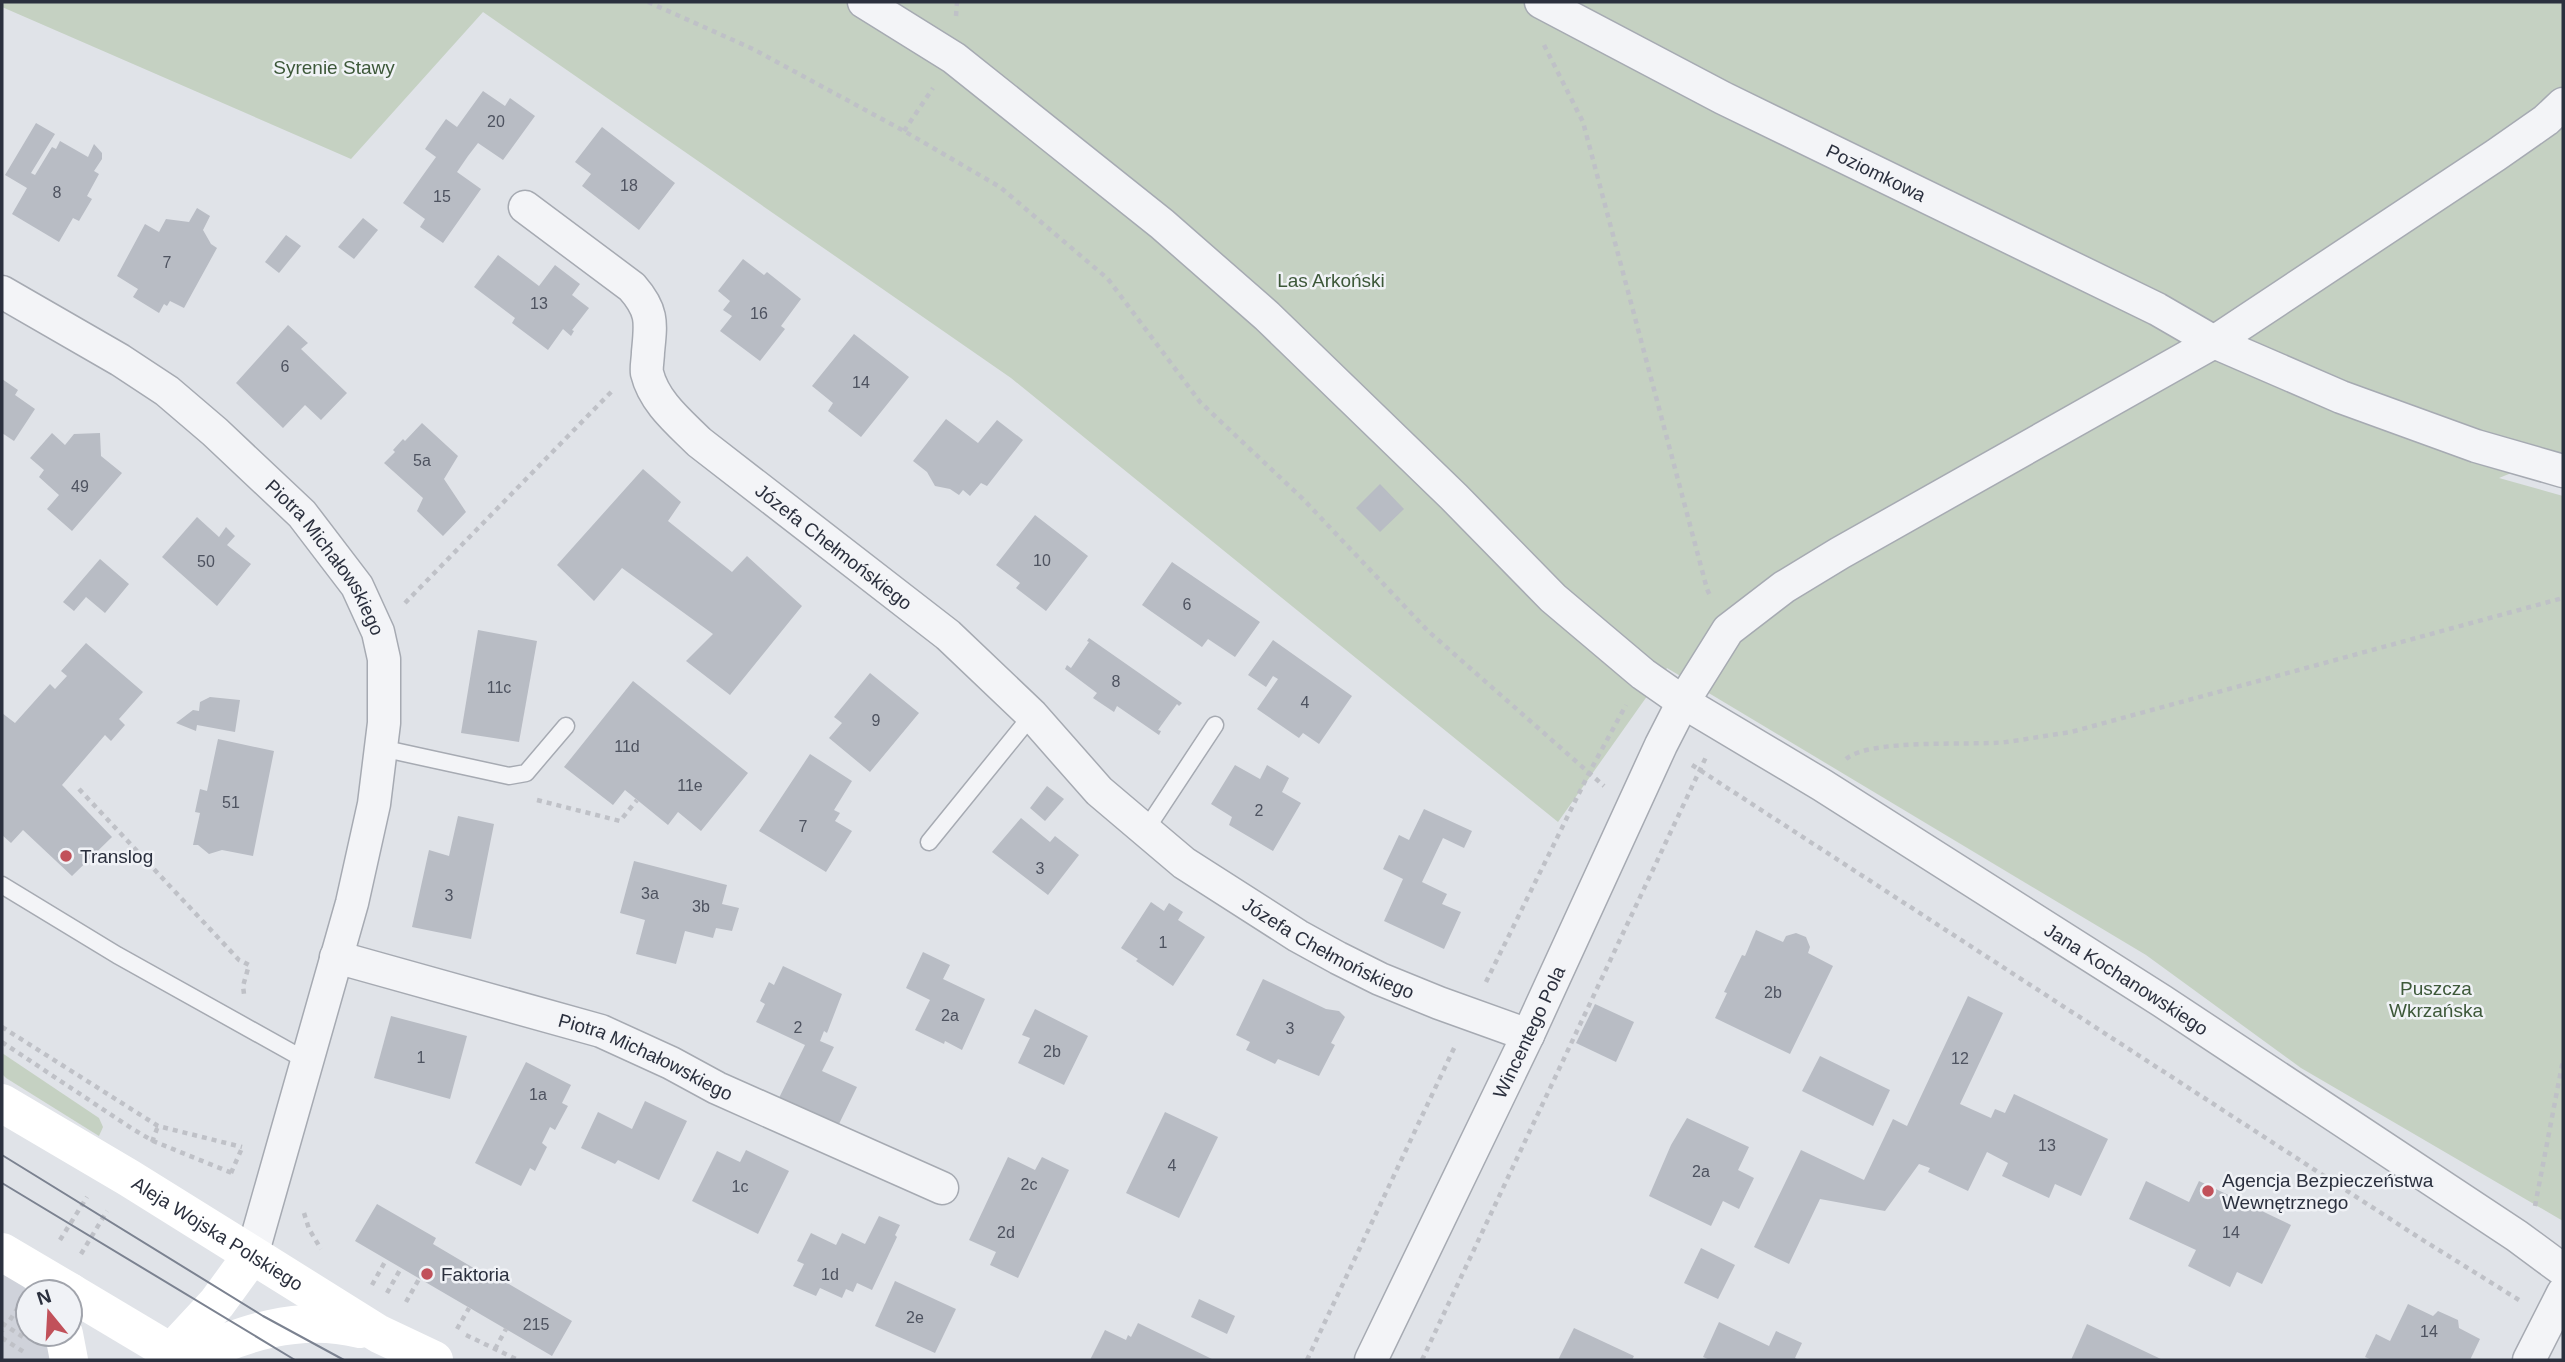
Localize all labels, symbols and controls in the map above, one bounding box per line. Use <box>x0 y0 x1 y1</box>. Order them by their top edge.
park label: Syrenie Stawy <box>273 57 395 78</box>
house number: 20 <box>487 113 505 130</box>
street label: Poziomkowa <box>1823 140 1929 206</box>
house number: 18 <box>620 177 638 194</box>
house number: 8 <box>53 184 62 201</box>
house number: 15 <box>433 188 451 205</box>
house number: 7 <box>163 254 172 271</box>
park label: Las Arkoński <box>1277 270 1385 291</box>
house number: 13 <box>530 295 548 312</box>
house number: 16 <box>750 305 768 322</box>
house number: 6 <box>281 358 290 375</box>
house number: 14 <box>852 374 870 391</box>
house number: 5a <box>413 452 431 469</box>
street label: Piotra Michałowskiego <box>261 475 388 639</box>
house number: 49 <box>71 478 89 495</box>
street label: Józefa Chełmońskiego <box>751 480 916 614</box>
house number: 10 <box>1033 552 1051 569</box>
house number: 50 <box>197 553 215 570</box>
house number: 6 <box>1183 596 1192 613</box>
house number: 8 <box>1112 673 1121 690</box>
house number: 11c <box>487 679 511 696</box>
house number: 4 <box>1301 694 1310 711</box>
house number: 9 <box>872 712 881 729</box>
house number: 11d <box>614 738 640 755</box>
house number: 11e <box>677 777 703 794</box>
house number: 51 <box>222 794 240 811</box>
house number: 2 <box>1255 802 1264 819</box>
house number: 7 <box>799 818 808 835</box>
place label: Translog <box>80 846 153 867</box>
marker: Translog <box>58 848 74 864</box>
house number: 3 <box>1036 860 1045 877</box>
house number: 3a <box>641 885 659 902</box>
house number: 3 <box>445 887 454 904</box>
street label: Józefa Chełmońskiego <box>1239 893 1417 1003</box>
house number: 3b <box>692 898 710 915</box>
street label: Jana Kochanowskiego <box>2041 919 2212 1040</box>
house number: 1 <box>1159 934 1168 951</box>
street label: Wincentego Pola <box>1489 962 1569 1102</box>
park label: Puszcza Wkrzańska <box>2389 978 2483 1021</box>
house number: 2b <box>1764 984 1782 1001</box>
house number: 2a <box>941 1007 959 1024</box>
street label: Piotra Michałowskiego <box>556 1010 736 1105</box>
house number: 2 <box>794 1019 803 1036</box>
house number: 3 <box>1286 1020 1295 1037</box>
house number: 2b <box>1043 1043 1061 1060</box>
house number: 1 <box>417 1049 426 1066</box>
house number: 12 <box>1951 1050 1969 1067</box>
house number: 1a <box>529 1086 547 1103</box>
house number: 13 <box>2038 1137 2056 1154</box>
house number: 4 <box>1168 1157 1177 1174</box>
house number: 2a <box>1692 1163 1710 1180</box>
place label: Agencja Bezpieczeństwa Wewnętrznego <box>2222 1170 2434 1213</box>
street label: Aleja Wojska Polskiego <box>128 1173 307 1295</box>
house number: 2c <box>1021 1176 1037 1193</box>
house number: 1c <box>732 1178 748 1195</box>
marker: Agencja Bezpieczeństwa Wewnętrznego <box>2200 1183 2216 1199</box>
house number: 2d <box>997 1224 1015 1241</box>
house number: 14 <box>2222 1224 2240 1241</box>
place label: Faktoria <box>441 1264 510 1285</box>
marker: Faktoria <box>419 1266 435 1282</box>
house number: 1d <box>821 1266 839 1283</box>
north arrow <box>14 1278 84 1348</box>
text: N <box>34 1285 54 1309</box>
house number: 2e <box>906 1309 924 1326</box>
house number: 215 <box>523 1316 549 1333</box>
house number: 14 <box>2420 1323 2438 1340</box>

